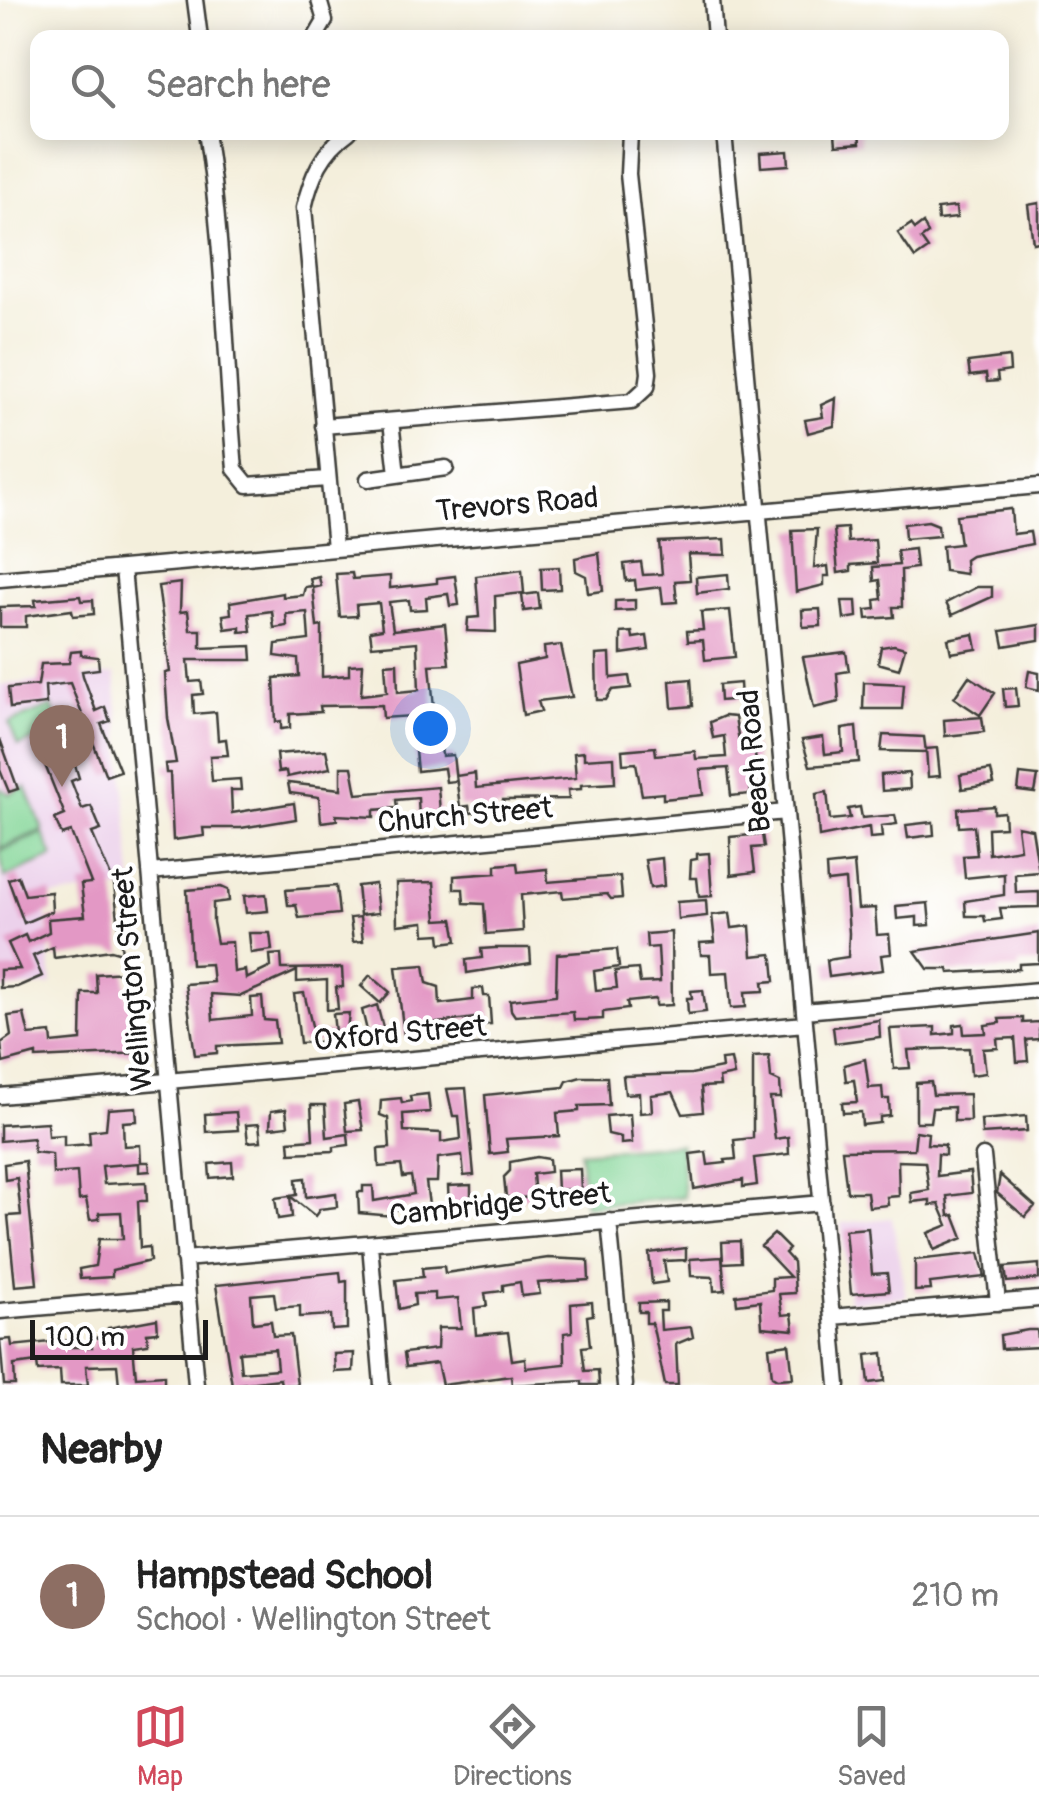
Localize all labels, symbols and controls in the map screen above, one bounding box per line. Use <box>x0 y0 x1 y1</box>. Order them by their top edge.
search box <box>30 30 1009 140</box>
icon: search <box>65 58 120 113</box>
text: Search here <box>145 61 331 109</box>
street label: Trevors Road <box>434 479 600 530</box>
street label: Beach Road <box>730 688 779 834</box>
your location <box>405 703 456 754</box>
pin: 1 <box>30 704 94 787</box>
street label: Church Street <box>376 789 555 842</box>
street label: Wellington Street <box>104 865 161 1092</box>
street label: Oxford Street <box>312 1007 489 1059</box>
street label: Cambridge Street <box>388 1174 613 1235</box>
scale bar <box>30 1315 208 1360</box>
text: 100 m <box>45 1320 125 1355</box>
text: Nearby <box>40 1424 162 1476</box>
text: Hampstead School <box>135 1552 433 1600</box>
text: 1 <box>66 1576 79 1616</box>
text: 210 m <box>911 1576 999 1616</box>
text: School · Wellington Street <box>135 1600 491 1640</box>
tab: Map <box>133 1699 188 1794</box>
tab: Directions <box>453 1699 572 1794</box>
tab: Saved <box>837 1699 906 1794</box>

